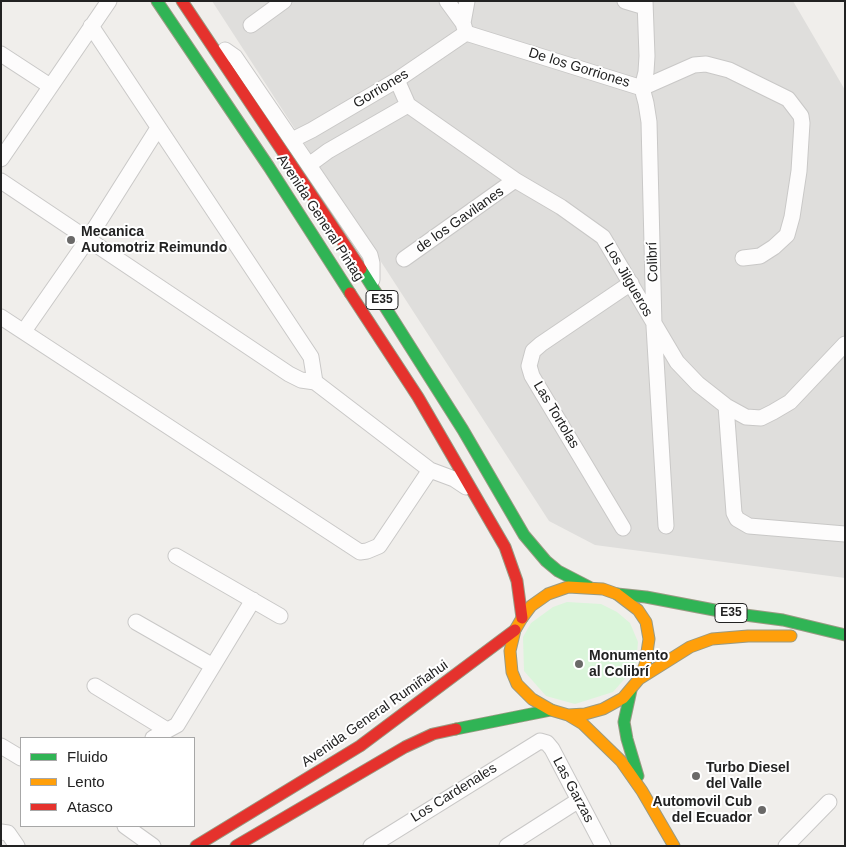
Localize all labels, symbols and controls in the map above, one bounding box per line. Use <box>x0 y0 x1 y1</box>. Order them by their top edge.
street label: De los Gorriones <box>526 45 632 91</box>
street label: Gorriones <box>350 66 412 112</box>
street label: Avenida General Pintag <box>273 152 367 284</box>
street label: de los Gavilanes <box>413 183 507 257</box>
place label: Mecanica Automotriz Reimundo <box>81 224 227 256</box>
marker: Mecanica Automotriz Reimundo <box>65 234 77 246</box>
street label: Los Jilgueros <box>600 240 656 320</box>
street label: Colibrí <box>644 241 662 283</box>
road number: E35 <box>366 290 398 310</box>
street label: Las Tortolas <box>529 378 583 452</box>
road number: E35 <box>715 604 747 622</box>
place label: Monumento al Colibrí <box>589 648 668 680</box>
street label: Avenida General Rumiñahui <box>299 657 451 771</box>
marker: Monumento al Colibrí <box>573 658 585 670</box>
legend <box>20 737 195 827</box>
text: Fluido <box>67 748 108 765</box>
street label: Las Garzas <box>549 754 597 826</box>
street label: Los Cardenales <box>408 760 500 826</box>
place label: Turbo Diesel del Valle <box>706 760 790 792</box>
marker: Turbo Diesel del Valle <box>690 770 702 782</box>
text: Lento <box>67 773 105 790</box>
place label: Automovil Cub del Ecuador <box>652 794 752 826</box>
text: Atasco <box>67 798 113 815</box>
marker: Automovil Cub del Ecuador <box>756 804 768 816</box>

